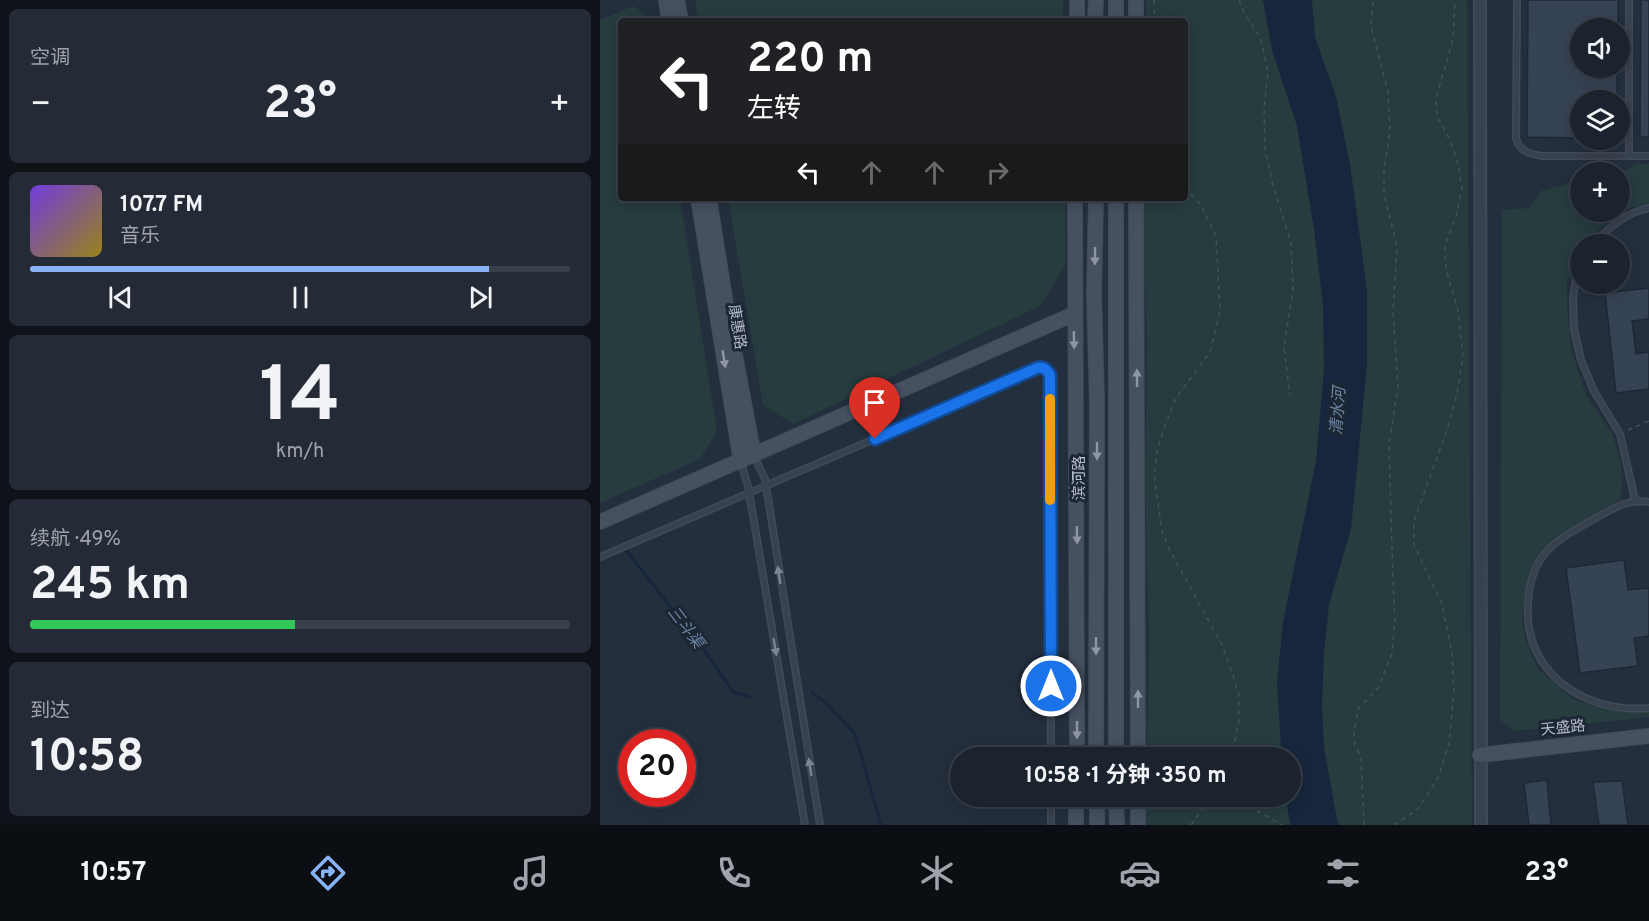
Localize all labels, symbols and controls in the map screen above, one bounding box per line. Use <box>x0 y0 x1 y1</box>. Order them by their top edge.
map controls <box>1570 18 1630 294</box>
button: sound <box>1570 18 1630 78</box>
text: 220 m <box>747 34 873 87</box>
icon: left <box>648 42 726 120</box>
text: 空调 <box>30 46 70 72</box>
text: 23° <box>263 77 337 134</box>
text: − <box>30 85 51 127</box>
text: + <box>549 85 570 127</box>
button: layers <box>1570 90 1630 150</box>
text: 左转 <box>747 93 801 127</box>
icon: left <box>792 156 825 189</box>
icon: ahead <box>855 156 888 189</box>
icon: ahead <box>918 156 951 189</box>
icon: right <box>981 156 1014 189</box>
button: + <box>1570 162 1630 222</box>
text: 107.7 FM <box>120 192 203 219</box>
text: 音乐 <box>120 224 160 250</box>
button: − <box>1570 234 1630 294</box>
one-way arrow <box>1090 247 1100 266</box>
icon: previous <box>104 281 137 314</box>
icon: pause <box>284 281 317 314</box>
icon: next <box>464 281 497 314</box>
street label: 康惠路 <box>723 303 749 351</box>
one-way arrow <box>1069 331 1079 350</box>
text: 14 <box>259 350 341 449</box>
one-way arrow <box>720 350 729 369</box>
one-way arrow <box>1132 369 1142 388</box>
pin <box>849 377 900 439</box>
water label: 清水河 <box>1327 383 1351 436</box>
icon: arrive <box>858 386 891 419</box>
text: km/h <box>276 439 324 465</box>
one-way arrow <box>1092 442 1102 461</box>
street label: 滨河路 <box>1071 455 1090 501</box>
one-way arrow <box>1072 526 1082 545</box>
text: 续航 · 49% <box>30 527 121 553</box>
text: 245 km <box>30 558 190 615</box>
one-way arrow <box>775 565 784 584</box>
water label: 三斗渠 <box>663 603 709 655</box>
one-way arrow <box>1091 637 1101 656</box>
one-way arrow <box>770 638 779 657</box>
position arrow <box>1019 654 1083 718</box>
one-way arrow <box>1133 690 1143 709</box>
text: 到达 <box>30 699 70 725</box>
street label: 天盛路 <box>1540 716 1586 741</box>
one-way arrow <box>1072 721 1082 740</box>
speed limit sign: 20 <box>618 729 696 807</box>
text: 10:58 <box>30 730 144 787</box>
one-way arrow <box>805 758 814 777</box>
text: 10:58 · 1 分钟 · 350 m <box>1024 763 1227 790</box>
icon: directions <box>307 852 349 894</box>
icon: music <box>510 852 552 894</box>
icon: phone <box>713 852 755 894</box>
icon: climate <box>916 852 958 894</box>
icon: car <box>1119 852 1161 894</box>
icon: filters <box>1322 852 1364 894</box>
text: 10:57 <box>80 856 147 890</box>
text: 23° <box>1525 856 1569 890</box>

